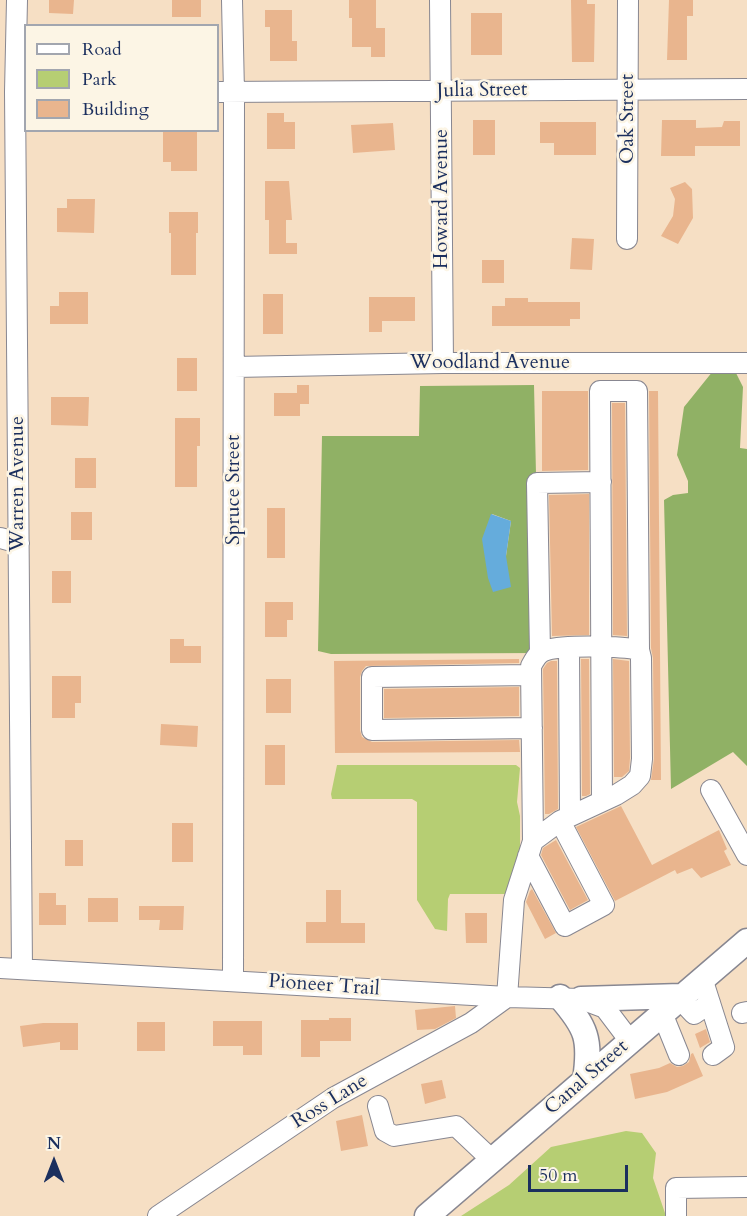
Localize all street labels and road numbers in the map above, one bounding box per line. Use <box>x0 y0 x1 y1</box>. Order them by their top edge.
street label: Oak Street <box>616 74 640 164</box>
street label: Julia Street <box>437 78 527 104</box>
street label: Howard Avenue <box>430 129 454 269</box>
street label: Woodland Avenue <box>410 351 570 375</box>
street label: Warren Avenue <box>6 416 30 552</box>
street label: Spruce Street <box>222 435 246 545</box>
street label: Pioneer Trail <box>267 970 381 1002</box>
street label: Canal Street <box>540 1035 634 1121</box>
street label: Ross Lane <box>288 1069 372 1135</box>

